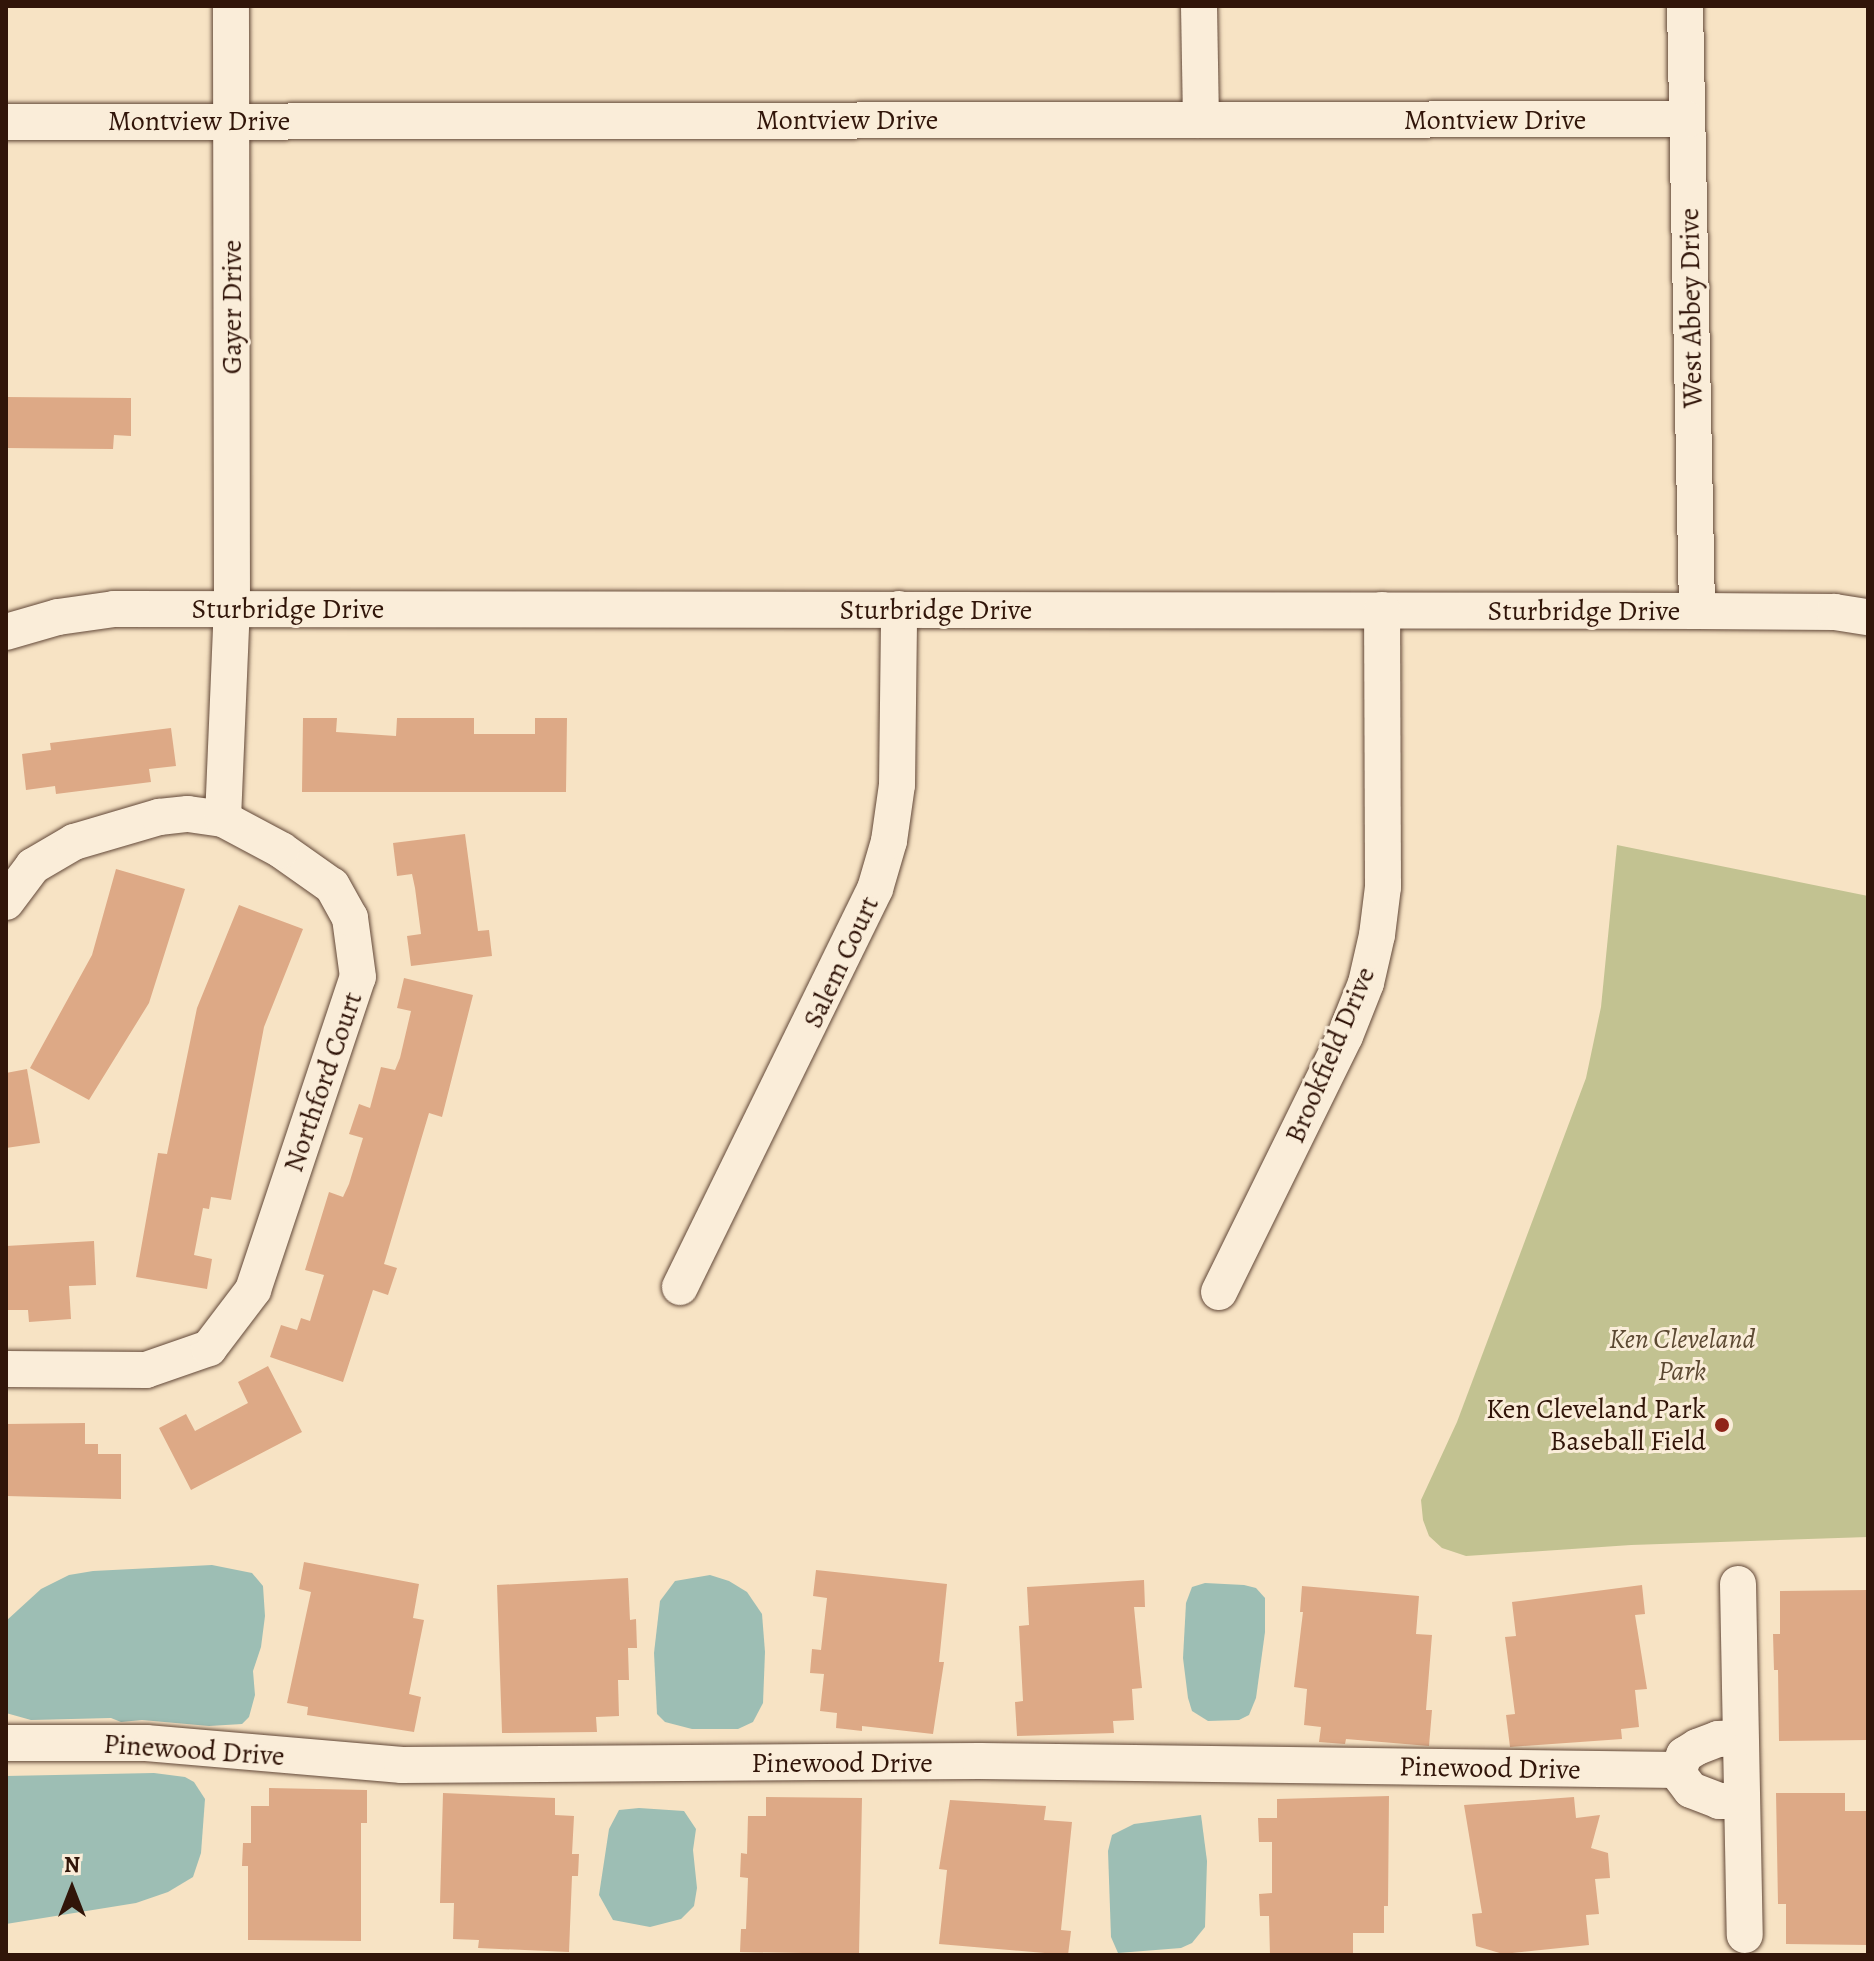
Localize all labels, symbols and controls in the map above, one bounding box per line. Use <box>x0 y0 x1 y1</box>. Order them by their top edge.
street label: Montview Drive <box>756 103 938 137</box>
street label: Montview Drive <box>1404 103 1586 137</box>
street label: Montview Drive <box>108 104 290 138</box>
street label: West Abbey Drive <box>1672 208 1710 408</box>
street label: Gayer Drive <box>215 240 249 374</box>
street label: Sturbridge Drive <box>192 592 384 626</box>
street label: Sturbridge Drive <box>840 593 1032 627</box>
street label: Sturbridge Drive <box>1488 594 1680 628</box>
street label: Salem Court <box>796 891 886 1033</box>
street label: Brookfield Drive <box>1278 962 1382 1148</box>
street label: Northford Court <box>276 988 370 1176</box>
park label: Ken Cleveland Park <box>1609 1322 1755 1388</box>
place label: Ken Cleveland Park Baseball Field <box>1486 1392 1706 1458</box>
marker: Ken Cleveland Park Baseball Field <box>1713 1416 1731 1434</box>
street label: Pinewood Drive <box>102 1727 286 1773</box>
street label: Pinewood Drive <box>751 1746 933 1780</box>
street label: Pinewood Drive <box>1399 1750 1581 1786</box>
north arrow <box>32 1849 112 1929</box>
text: N <box>64 1850 80 1880</box>

